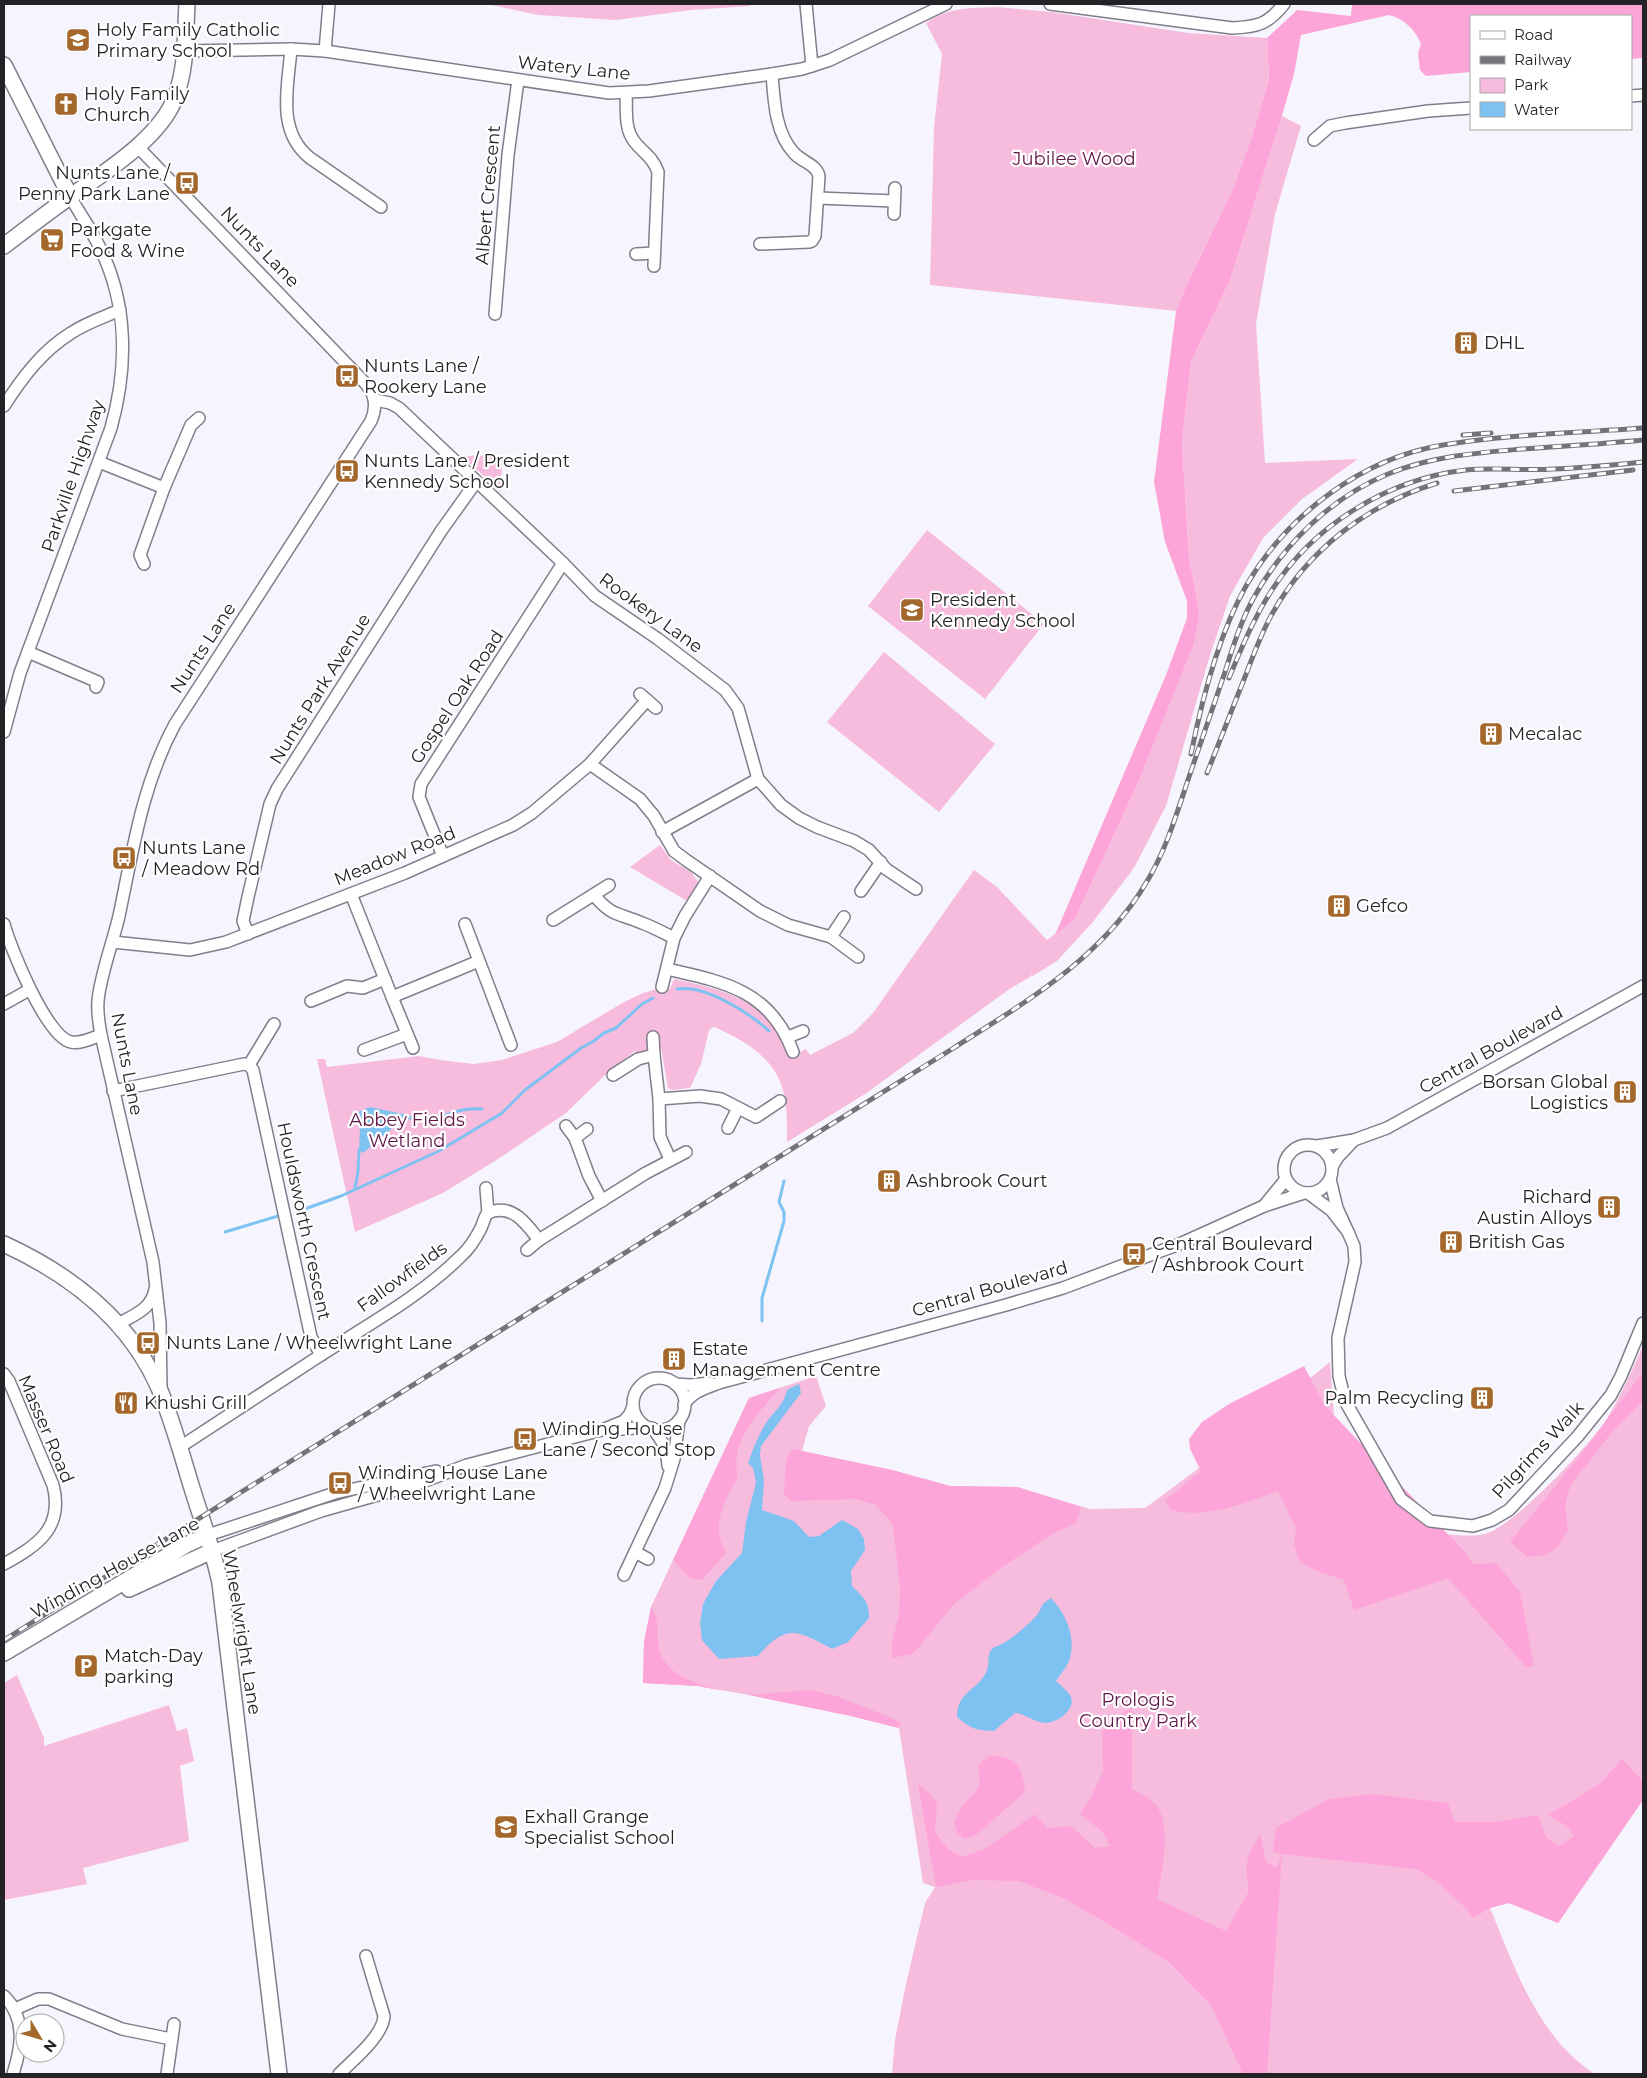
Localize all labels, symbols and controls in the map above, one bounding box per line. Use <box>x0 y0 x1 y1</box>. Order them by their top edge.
legend <box>1470 15 1632 130</box>
place label: Holy Family Catholic Primary School <box>96 19 280 62</box>
text: Road <box>1514 25 1553 44</box>
school or university icon: Holy Family Catholic Primary School <box>65 27 91 53</box>
text: Railway <box>1514 50 1572 69</box>
street label: Watery Lane <box>517 51 632 85</box>
text: Park <box>1514 75 1548 94</box>
place label: Holy Family Church <box>84 83 189 126</box>
church icon: Holy Family Church <box>53 91 79 117</box>
text: Water <box>1514 100 1560 119</box>
street label: Albert Crescent <box>471 124 505 266</box>
park label: Jubilee Wood <box>1011 148 1136 170</box>
place label: Nunts Lane / Penny Park Lane <box>18 162 171 205</box>
bus stop icon: Nunts Lane / Penny Park Lane <box>174 170 200 196</box>
street label: Nunts Lane <box>216 202 304 292</box>
place label: Parkgate Food & Wine <box>70 219 185 262</box>
supermarket icon: Parkgate Food & Wine <box>39 227 65 253</box>
building icon: DHL <box>1453 330 1479 356</box>
place label: DHL <box>1484 332 1525 354</box>
place label: Nunts Lane / Rookery Lane <box>364 355 487 398</box>
bus stop icon: Nunts Lane / Rookery Lane <box>334 363 360 389</box>
street label: Parkville Highway <box>37 397 109 555</box>
place label: Nunts Lane / President Kennedy School <box>364 450 570 493</box>
bus stop icon: Nunts Lane / President Kennedy School <box>334 458 360 484</box>
street label: Rookery Lane <box>595 568 707 658</box>
place label: President Kennedy School <box>930 589 1076 632</box>
school or university icon: President Kennedy School <box>899 597 925 623</box>
street label: Nunts Lane <box>165 598 241 698</box>
street label: Nunts Park Avenue <box>265 610 375 768</box>
street label: Gospel Oak Road <box>406 626 508 768</box>
building icon: Mecalac <box>1478 721 1504 747</box>
place label: Mecalac <box>1508 723 1582 745</box>
street label: Meadow Road <box>331 822 459 890</box>
place label: Nunts Lane / Meadow Rd <box>141 837 260 880</box>
bus stop icon: Nunts Lane / Meadow Rd <box>111 845 137 871</box>
building icon: Gefco <box>1326 893 1352 919</box>
place label: Gefco <box>1356 895 1408 917</box>
street label: Central Boulevard <box>1415 1001 1567 1099</box>
street label: Nunts Lane <box>106 1011 148 1117</box>
place label: Borsan Global Logistics <box>1482 1071 1608 1114</box>
building icon: Borsan Global Logistics <box>1612 1079 1638 1105</box>
park label: Abbey Fields Wetland <box>349 1109 465 1152</box>
street label: Houldsworth Crescent <box>272 1120 336 1322</box>
building icon: Ashbrook Court <box>876 1168 902 1194</box>
place label: Ashbrook Court <box>906 1170 1048 1192</box>
place label: Richard Austin Alloys <box>1477 1186 1592 1229</box>
building icon: Richard Austin Alloys <box>1596 1194 1622 1220</box>
building icon: British Gas <box>1438 1229 1464 1255</box>
place label: British Gas <box>1468 1231 1565 1253</box>
place label: Central Boulevard / Ashbrook Court <box>1151 1233 1313 1276</box>
street label: Fallowfields <box>353 1237 451 1317</box>
bus stop icon: Central Boulevard / Ashbrook Court <box>1121 1241 1147 1267</box>
street label: Central Boulevard <box>910 1256 1070 1322</box>
bus stop icon: Nunts Lane / Wheelwright Lane <box>135 1330 161 1356</box>
place label: Nunts Lane / Wheelwright Lane <box>166 1332 453 1354</box>
place label: Estate Management Centre <box>692 1338 881 1381</box>
building icon: Estate Management Centre <box>661 1346 687 1372</box>
street label: Masser Road <box>13 1372 79 1486</box>
building icon: Palm Recycling <box>1469 1385 1495 1411</box>
place label: Palm Recycling <box>1324 1387 1464 1409</box>
restaurant icon: Khushi Grill <box>113 1390 139 1416</box>
place label: Khushi Grill <box>144 1392 247 1414</box>
street label: Pilgrims Walk <box>1487 1397 1589 1503</box>
place label: Winding House Lane / Second Stop <box>542 1418 716 1461</box>
bus stop icon: Winding House Lane / Second Stop <box>512 1426 538 1452</box>
place label: Winding House Lane / Wheelwright Lane <box>357 1462 548 1505</box>
bus stop icon: Winding House Lane / Wheelwright Lane <box>327 1470 353 1496</box>
street label: Winding House Lane <box>27 1512 203 1624</box>
street label: Wheelwright Lane <box>218 1548 266 1716</box>
place label: Match-Day parking <box>104 1645 203 1688</box>
parking icon: Match-Day parking <box>73 1653 99 1679</box>
park label: Prologis Country Park <box>1079 1689 1197 1732</box>
place label: Exhall Grange Specialist School <box>524 1806 675 1849</box>
school or university icon: Exhall Grange Specialist School <box>493 1814 519 1840</box>
north arrow <box>15 2013 65 2063</box>
text: N <box>40 2036 61 2056</box>

